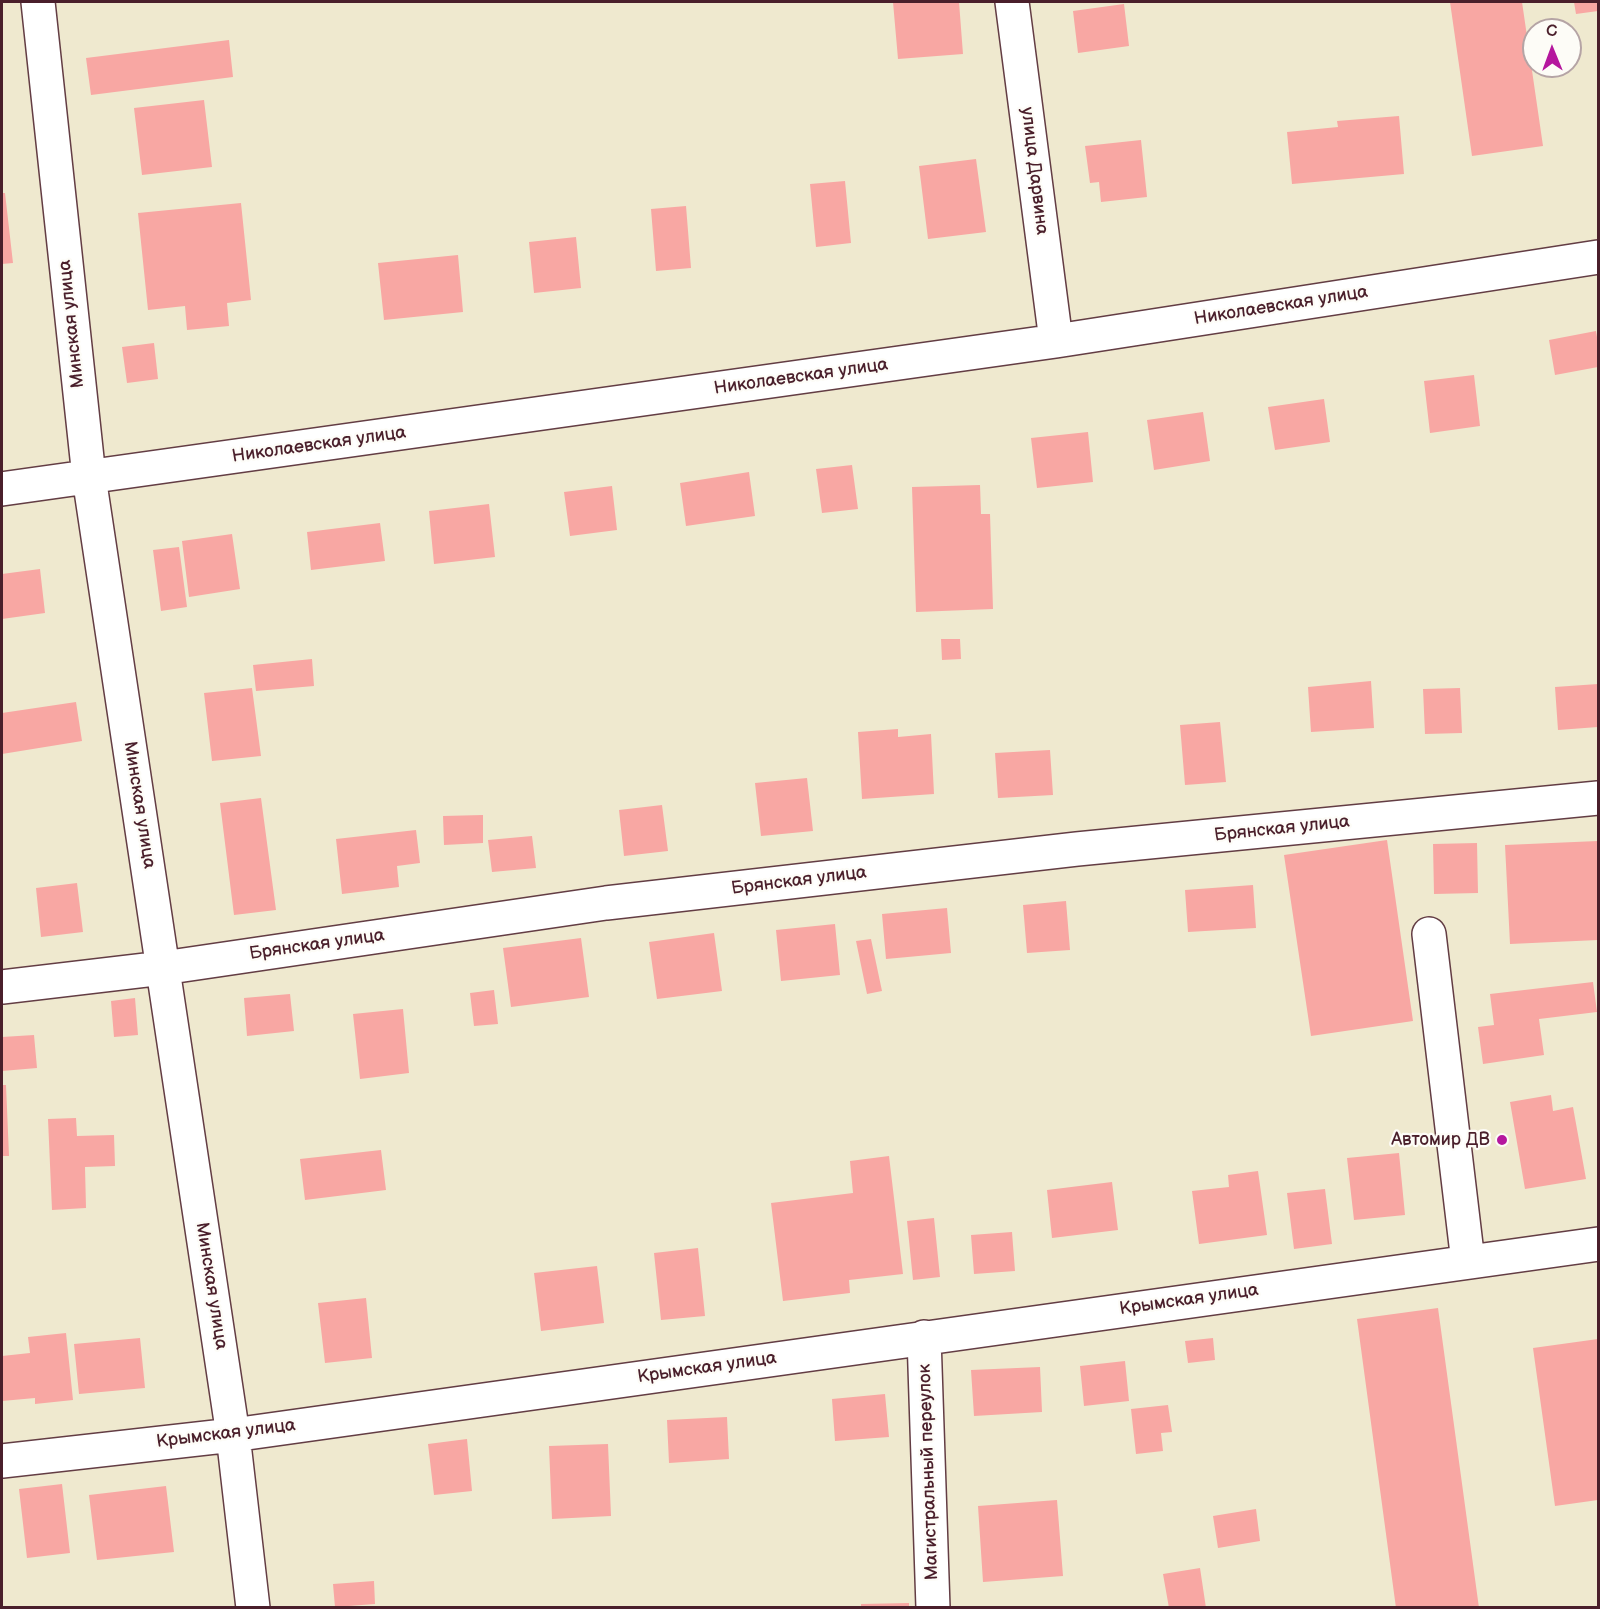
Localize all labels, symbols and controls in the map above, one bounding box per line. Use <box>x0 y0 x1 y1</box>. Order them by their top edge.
north arrow <box>1522 18 1582 78</box>
text: С <box>1546 22 1557 41</box>
street label: улица Дарвина <box>1015 106 1053 236</box>
street label: Минская улица <box>55 259 89 389</box>
street label: Николаевская улица <box>1193 282 1369 330</box>
street label: Николаевская улица <box>713 354 889 400</box>
street label: Николаевская улица <box>231 422 407 468</box>
street label: Минская улица <box>118 740 160 870</box>
street label: Брянская улица <box>1213 811 1351 847</box>
street label: Брянская улица <box>730 862 868 900</box>
street label: Брянская улица <box>248 925 386 965</box>
place label: Автомир ДВ <box>1391 1129 1490 1151</box>
marker: Автомир ДВ <box>1495 1133 1509 1147</box>
street label: Минская улица <box>190 1221 232 1351</box>
street label: Крымская улица <box>1118 1280 1260 1320</box>
street label: Крымская улица <box>636 1348 778 1388</box>
street label: Магистральный переулок <box>914 1364 944 1580</box>
street label: Крымская улица <box>155 1415 297 1453</box>

